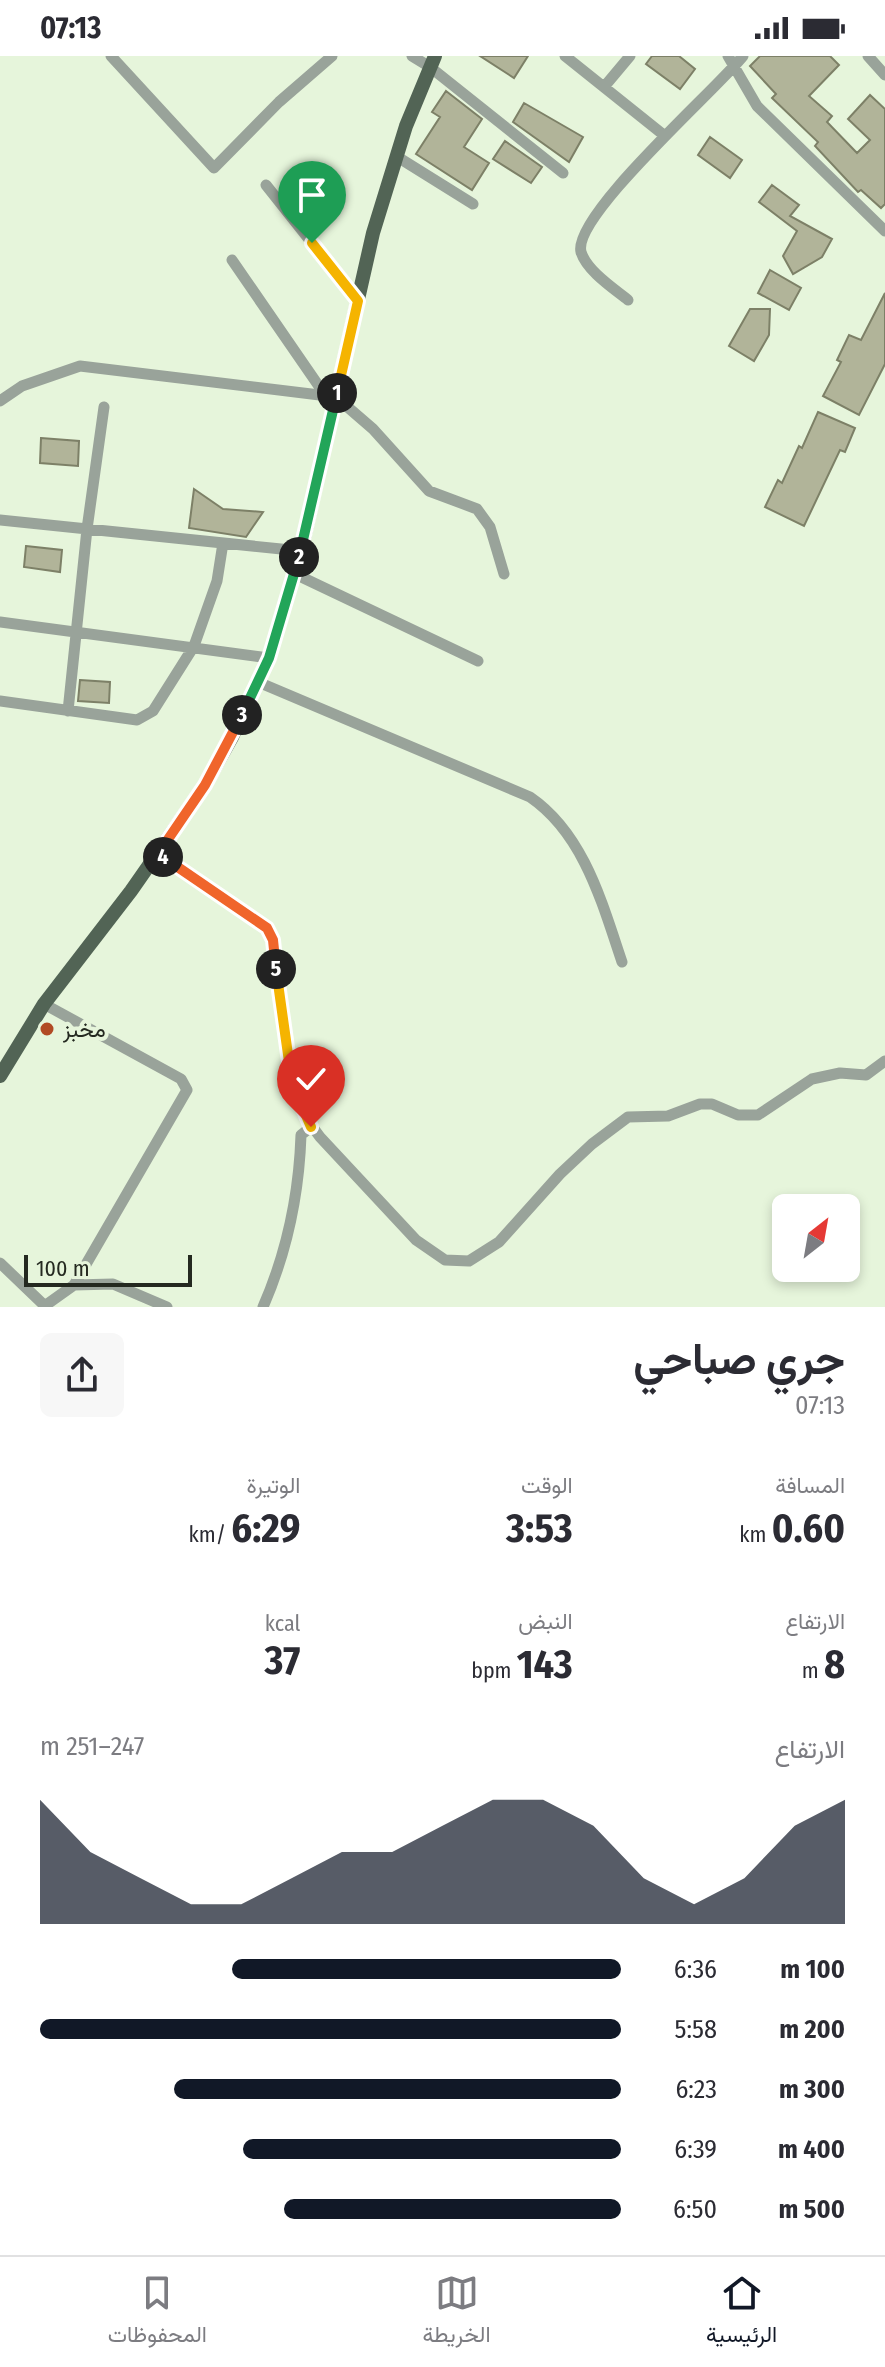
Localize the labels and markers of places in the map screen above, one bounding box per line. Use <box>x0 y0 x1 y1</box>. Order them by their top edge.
pin <box>278 161 346 243</box>
pin: 1 <box>317 373 357 413</box>
pin: 2 <box>279 537 319 577</box>
pin: 3 <box>222 695 262 735</box>
pin: 4 <box>143 837 183 877</box>
pin: 5 <box>256 949 296 989</box>
place label: مخبز <box>62 1016 106 1043</box>
marker: مخبز <box>38 1020 56 1038</box>
pin <box>277 1045 345 1127</box>

